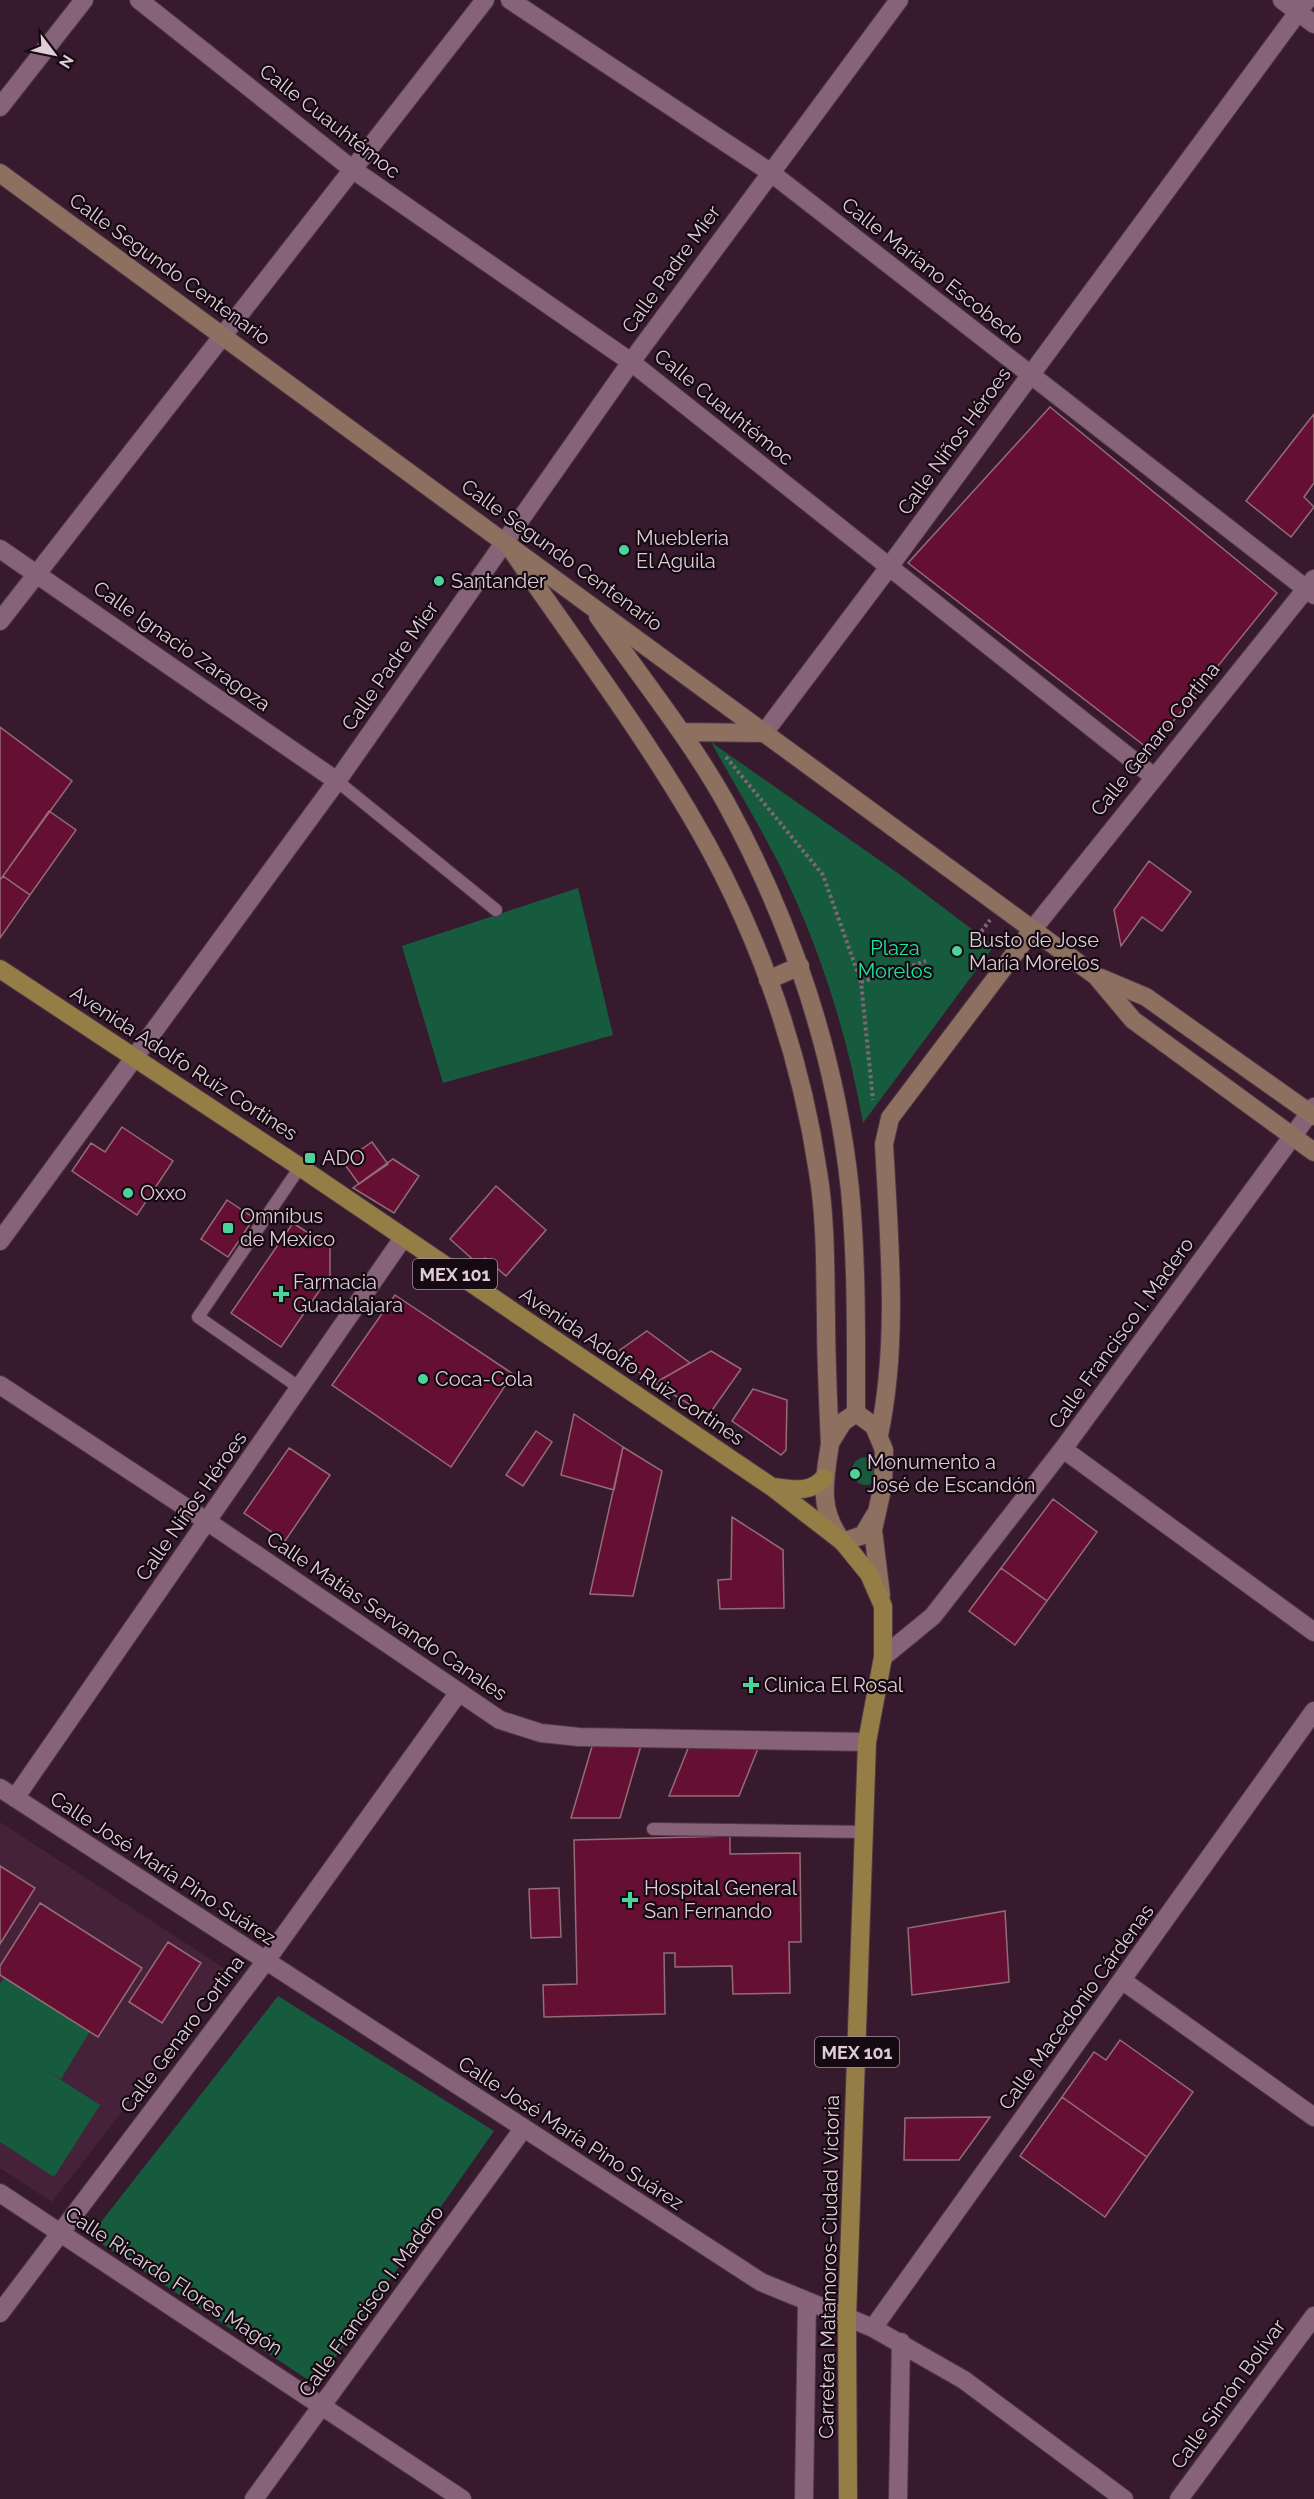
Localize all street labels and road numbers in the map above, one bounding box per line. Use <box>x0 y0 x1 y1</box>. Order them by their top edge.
street label: Calle Cuauhtémoc <box>255 59 405 183</box>
street label: Calle Segundo Centenario <box>65 188 275 350</box>
street label: Calle Mariano Escobedo <box>837 192 1029 350</box>
street label: Calle Padre Mier <box>617 200 725 338</box>
street label: Calle Cuauhtémoc <box>650 344 798 470</box>
street label: Calle Niños Héroes <box>892 362 1016 520</box>
street label: Calle Segundo Centenario <box>457 474 667 636</box>
street label: Calle Ignacio Zaragoza <box>89 576 275 716</box>
street label: Calle Padre Mier <box>337 597 443 735</box>
street label: Calle Genaro Cortina <box>1086 657 1224 821</box>
street label: Avenida Adolfo Ruiz Cortines <box>66 981 302 1145</box>
street label: Calle Francisco I. Madero <box>1043 1233 1199 1433</box>
road number: MEX 101 <box>413 1259 497 1289</box>
street label: Avenida Adolfo Ruiz Cortines <box>515 1282 749 1450</box>
street label: Calle Niños Héroes <box>130 1427 252 1585</box>
street label: Calle Matías Servando Canales <box>262 1526 512 1706</box>
street label: Calle José María Pino Suárez <box>46 1786 280 1950</box>
street label: Calle Macedonio Cárdenas <box>993 1899 1159 2115</box>
street label: Calle Genaro Cortina <box>115 1951 249 2117</box>
road number: MEX 101 <box>815 2037 899 2067</box>
street label: Calle José María Pino Suárez <box>454 2051 688 2215</box>
street label: Carretera Matamoros-Ciudad Victoria <box>814 2095 844 2439</box>
street label: Calle Francisco I. Madero <box>293 2201 449 2401</box>
street label: Calle Ricardo Flores Magón <box>61 2202 287 2360</box>
street label: Calle Simón Bolívar <box>1166 2314 1290 2474</box>

